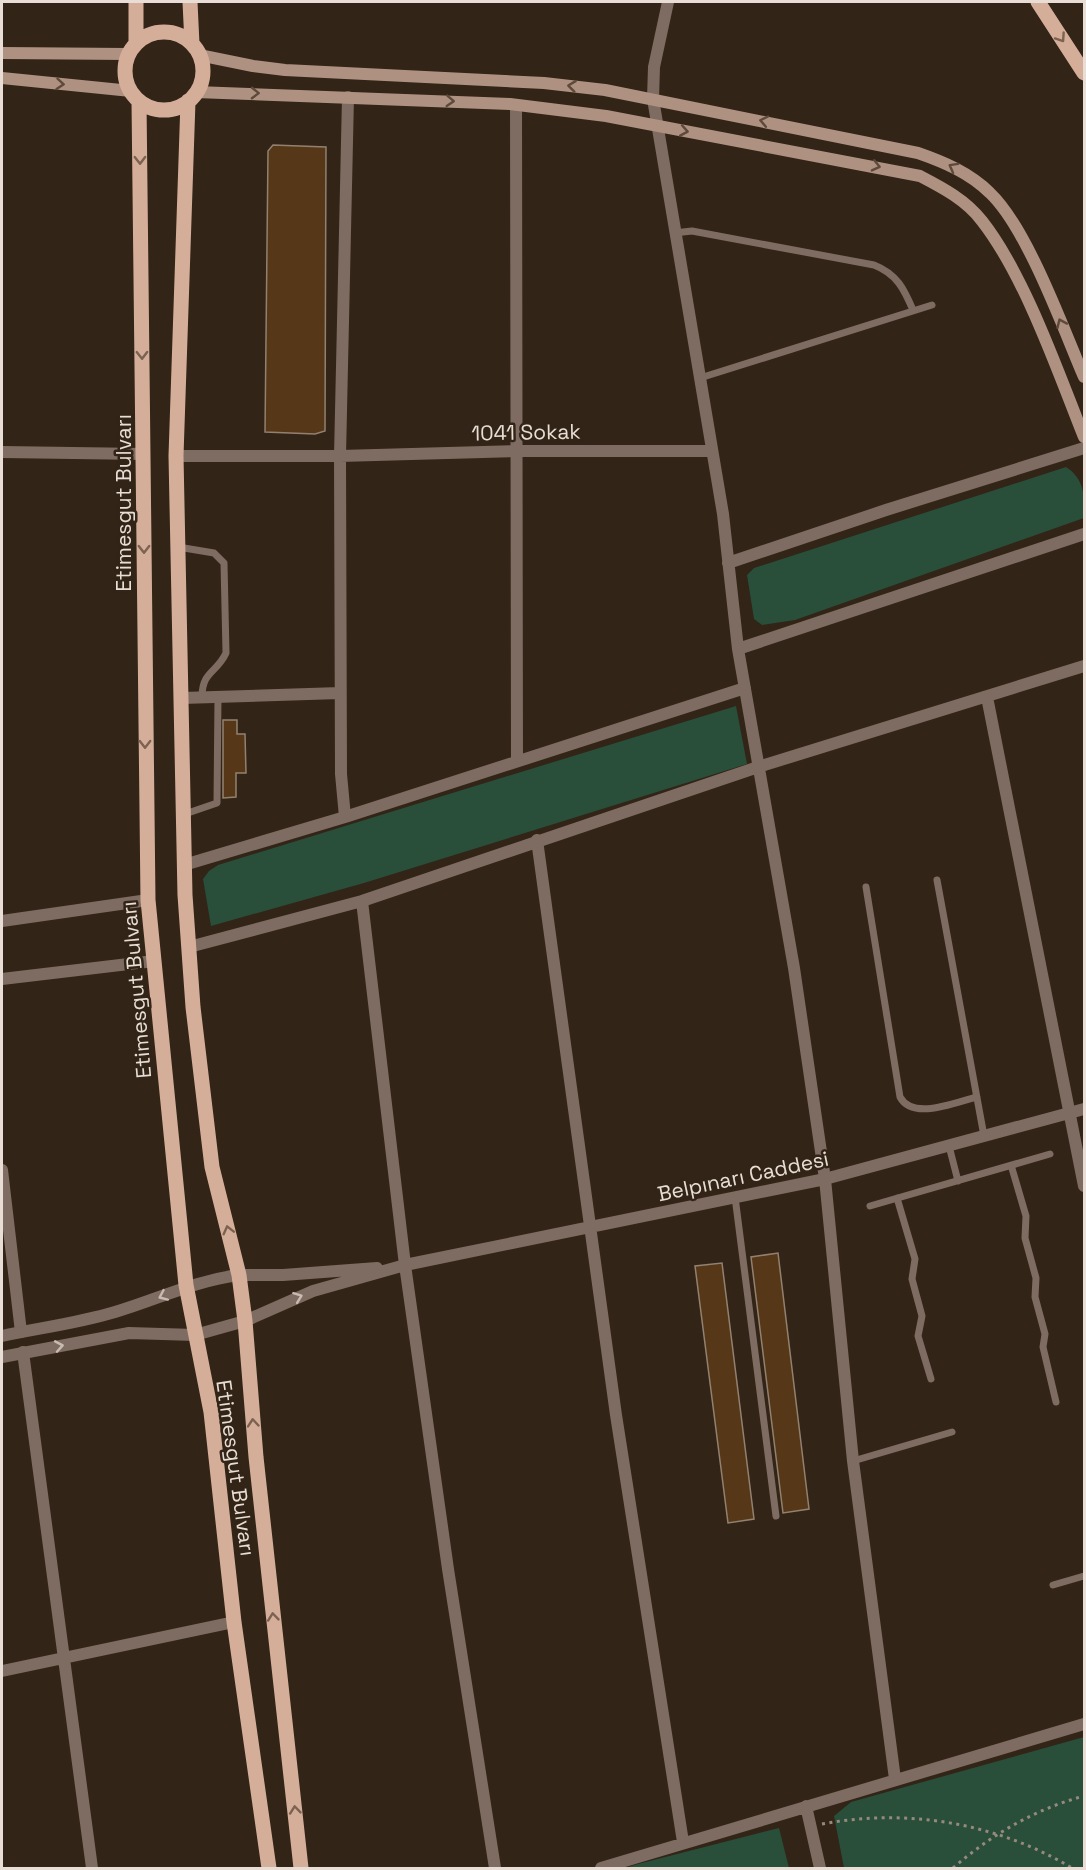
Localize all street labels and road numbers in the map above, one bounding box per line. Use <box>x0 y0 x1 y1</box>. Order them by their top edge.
street label: Etimesgut Bulvarı <box>110 414 137 592</box>
street label: 1041 Sokak <box>471 418 581 446</box>
street label: Etimesgut Bulvarı <box>115 900 157 1080</box>
street label: Belpınarı Caddesi <box>655 1145 831 1207</box>
street label: Etimesgut Bulvarı <box>210 1378 262 1558</box>

